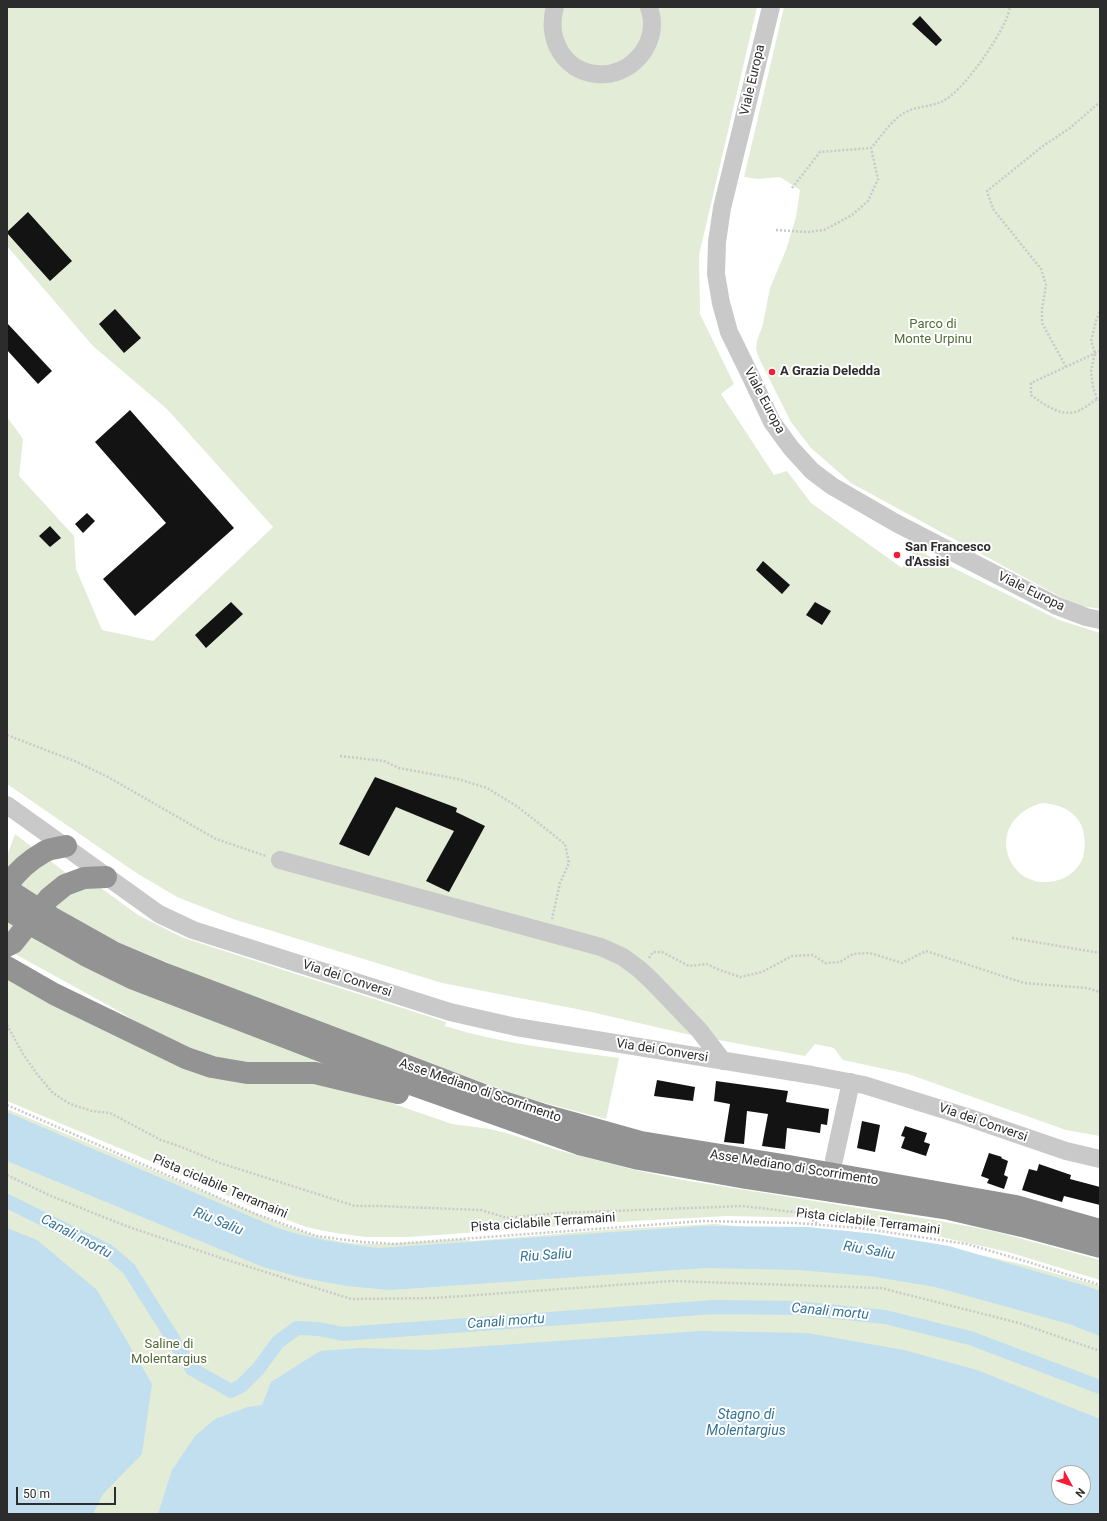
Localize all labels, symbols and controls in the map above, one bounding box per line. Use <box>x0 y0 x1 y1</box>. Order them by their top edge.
street label: Viale Europa <box>737 43 769 117</box>
park label: Parco di Monte Urpinu <box>894 317 972 348</box>
place label: A Grazia Deledda <box>780 364 880 380</box>
street label: Viale Europa <box>740 365 788 437</box>
marker: A Grazia Deledda <box>767 367 777 377</box>
place label: San Francesco d'Assisi <box>905 540 991 571</box>
marker: San Francesco d'Assisi <box>892 550 902 560</box>
street label: Viale Europa <box>995 569 1067 615</box>
street label: Via dei Conversi <box>300 957 394 1001</box>
street label: Via dei Conversi <box>615 1036 709 1066</box>
street label: Asse Mediano di Scorrimento <box>397 1056 563 1126</box>
street label: Via dei Conversi <box>937 1101 1029 1145</box>
street label: Asse Mediano di Scorrimento <box>709 1147 879 1189</box>
street label: Pista ciclabile Terramaini <box>150 1151 290 1223</box>
water label: Riu Saliu <box>191 1204 245 1240</box>
street label: Pista ciclabile Terramaini <box>795 1205 941 1239</box>
street label: Pista ciclabile Terramaini <box>470 1210 616 1236</box>
water label: Canali mortu <box>38 1211 114 1263</box>
water label: Riu Saliu <box>842 1238 896 1264</box>
water label: Riu Saliu <box>519 1246 573 1266</box>
water label: Canali mortu <box>791 1300 869 1324</box>
water label: Canali mortu <box>467 1311 545 1333</box>
park label: Saline di Molentargius <box>131 1337 207 1368</box>
water label: Stagno di Molentargius <box>706 1407 786 1440</box>
north arrow <box>1051 1465 1091 1505</box>
scale bar <box>18 1479 118 1505</box>
text: N <box>1072 1485 1087 1500</box>
text: 50 m <box>23 1487 50 1501</box>

